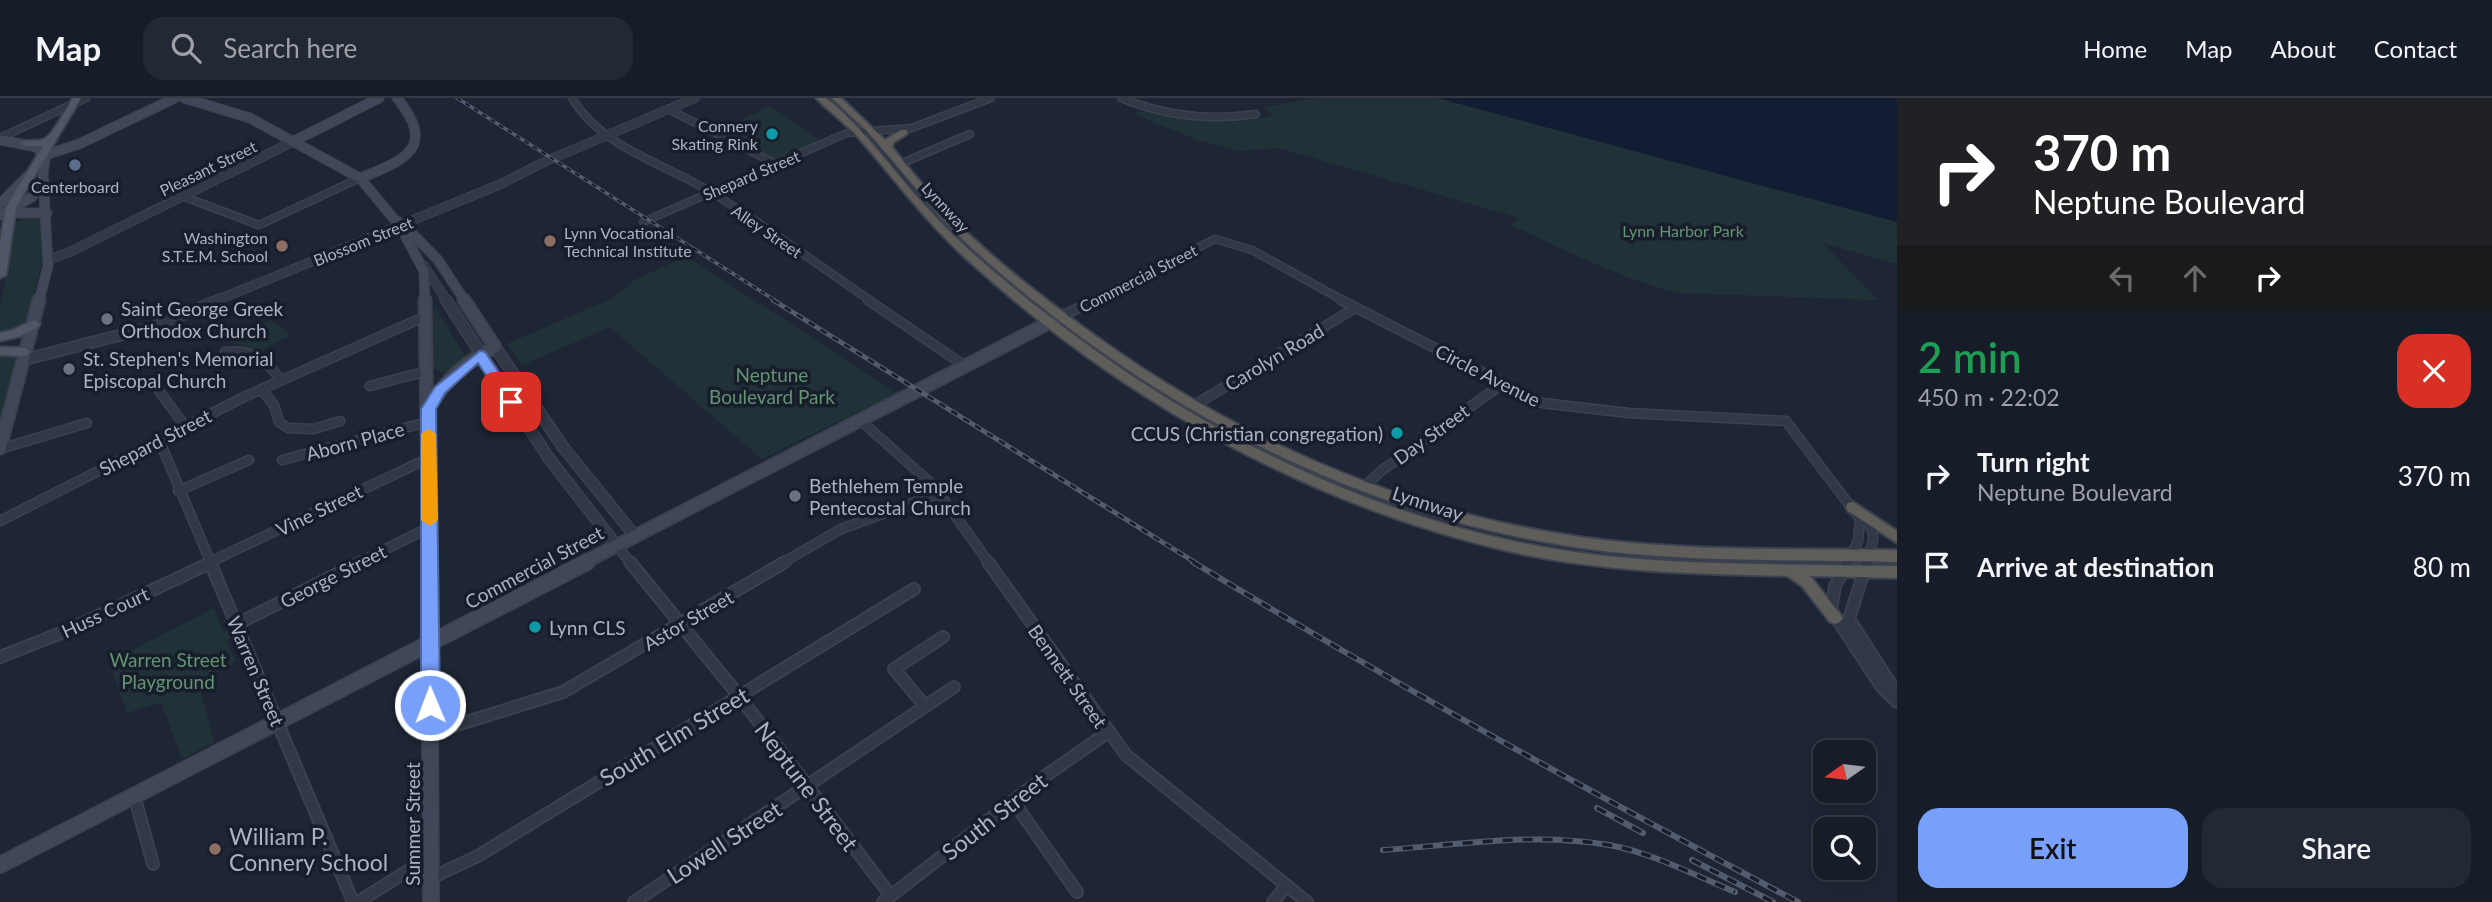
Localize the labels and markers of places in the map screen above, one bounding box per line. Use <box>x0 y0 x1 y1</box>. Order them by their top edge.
place label: Connery Skating Rink <box>671 116 759 153</box>
marker: Connery Skating Rink <box>764 126 780 142</box>
marker: Centerboard <box>67 157 83 173</box>
place label: Centerboard <box>31 177 119 196</box>
place label: Lynn Vocational Technical Institute <box>564 223 692 260</box>
place label: Washington S.T.E.M. School <box>162 228 268 265</box>
marker: Lynn Vocational Technical Institute <box>542 233 558 249</box>
marker: Washington S.T.E.M. School <box>274 238 290 254</box>
place label: Saint George Greek Orthodox Church <box>121 297 284 342</box>
marker: Saint George Greek Orthodox Church <box>99 311 115 327</box>
place label: St. Stephen's Memorial Episcopal Church <box>83 347 273 392</box>
marker: St. Stephen's Memorial Episcopal Church <box>61 361 77 377</box>
pin <box>481 372 541 432</box>
place label: CCUS (Christian congregation) <box>1131 422 1383 445</box>
marker: CCUS (Christian congregation) <box>1389 425 1405 441</box>
place label: Bethlehem Temple Pentecostal Church <box>809 474 971 519</box>
marker: Bethlehem Temple Pentecostal Church <box>787 488 803 504</box>
place label: Lynn CLS <box>549 616 626 639</box>
marker: Lynn CLS <box>527 619 543 635</box>
place label: William P. Connery School <box>229 822 388 876</box>
marker: William P. Connery School <box>207 841 223 857</box>

